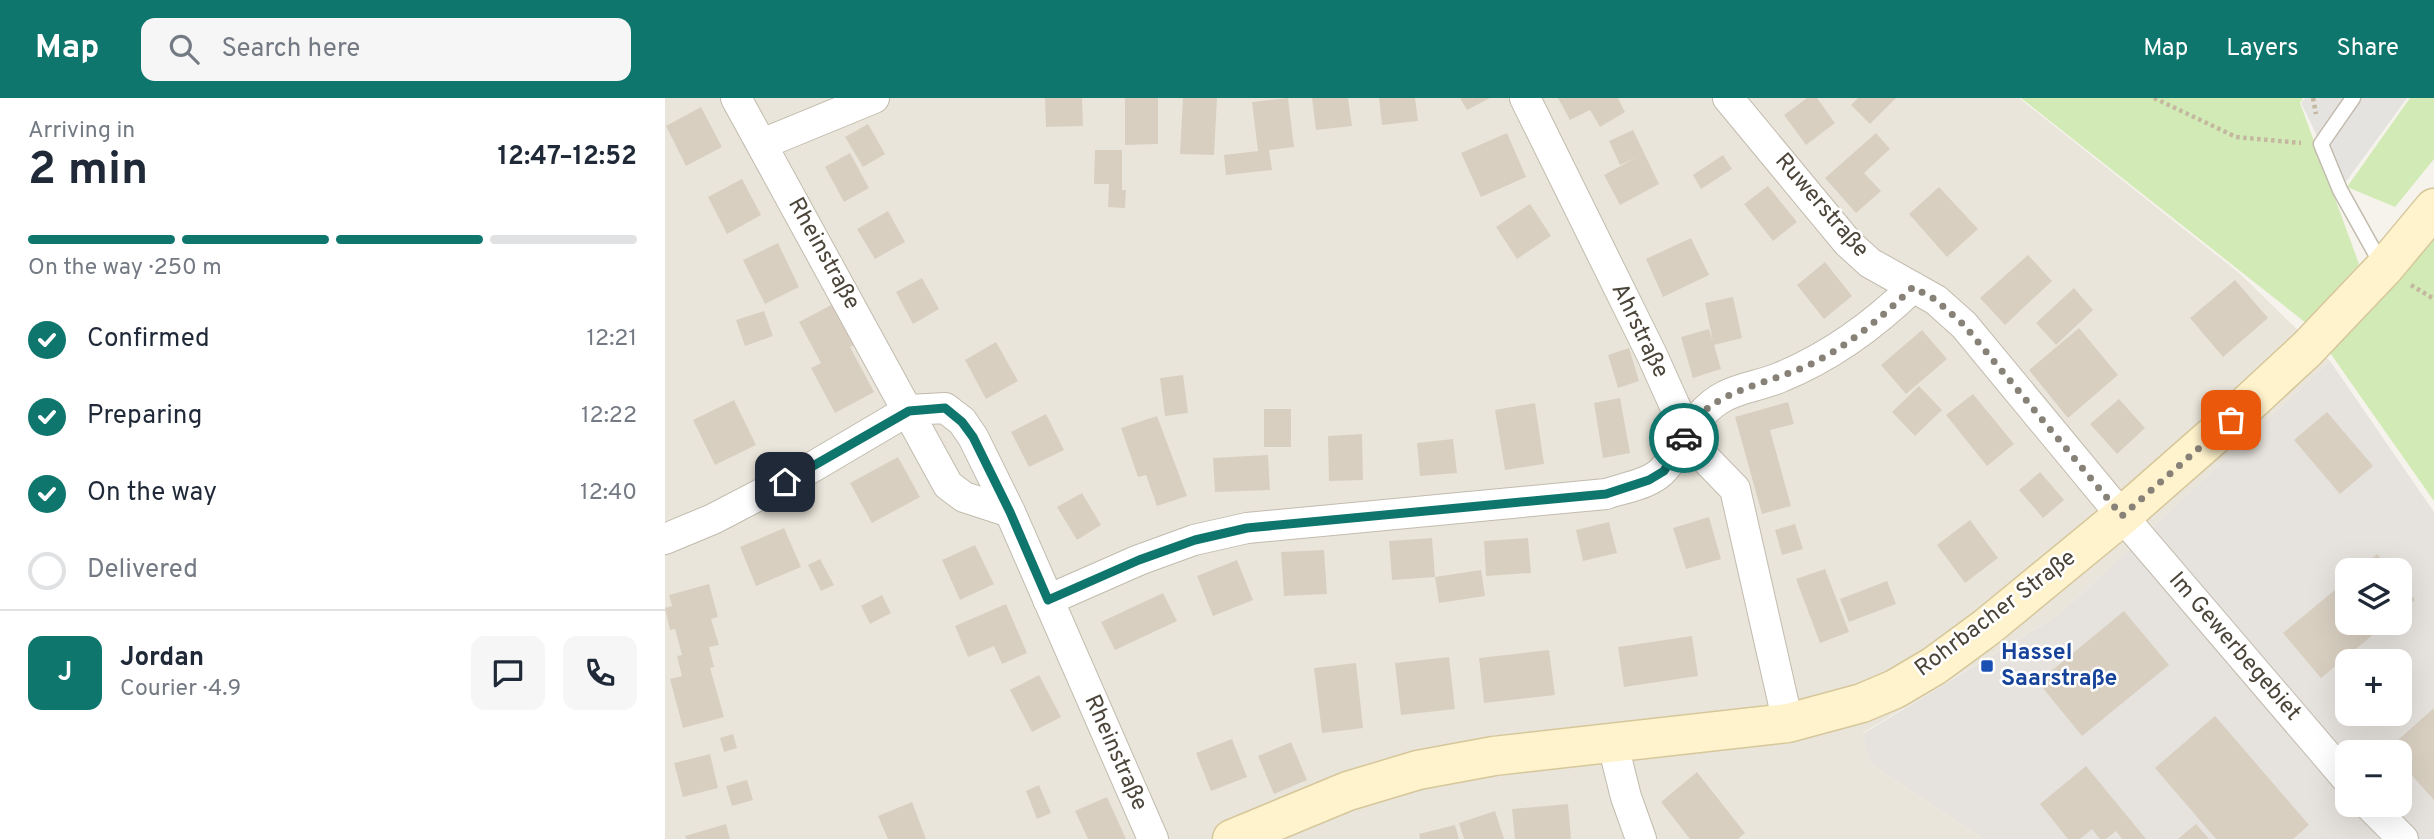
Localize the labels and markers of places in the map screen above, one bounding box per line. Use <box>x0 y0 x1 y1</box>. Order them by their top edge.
pin <box>2201 390 2261 450</box>
pin <box>755 452 815 512</box>
place label: Hassel Saarstraße <box>2001 639 2117 694</box>
marker: Hassel Saarstraße <box>1979 658 1995 674</box>

